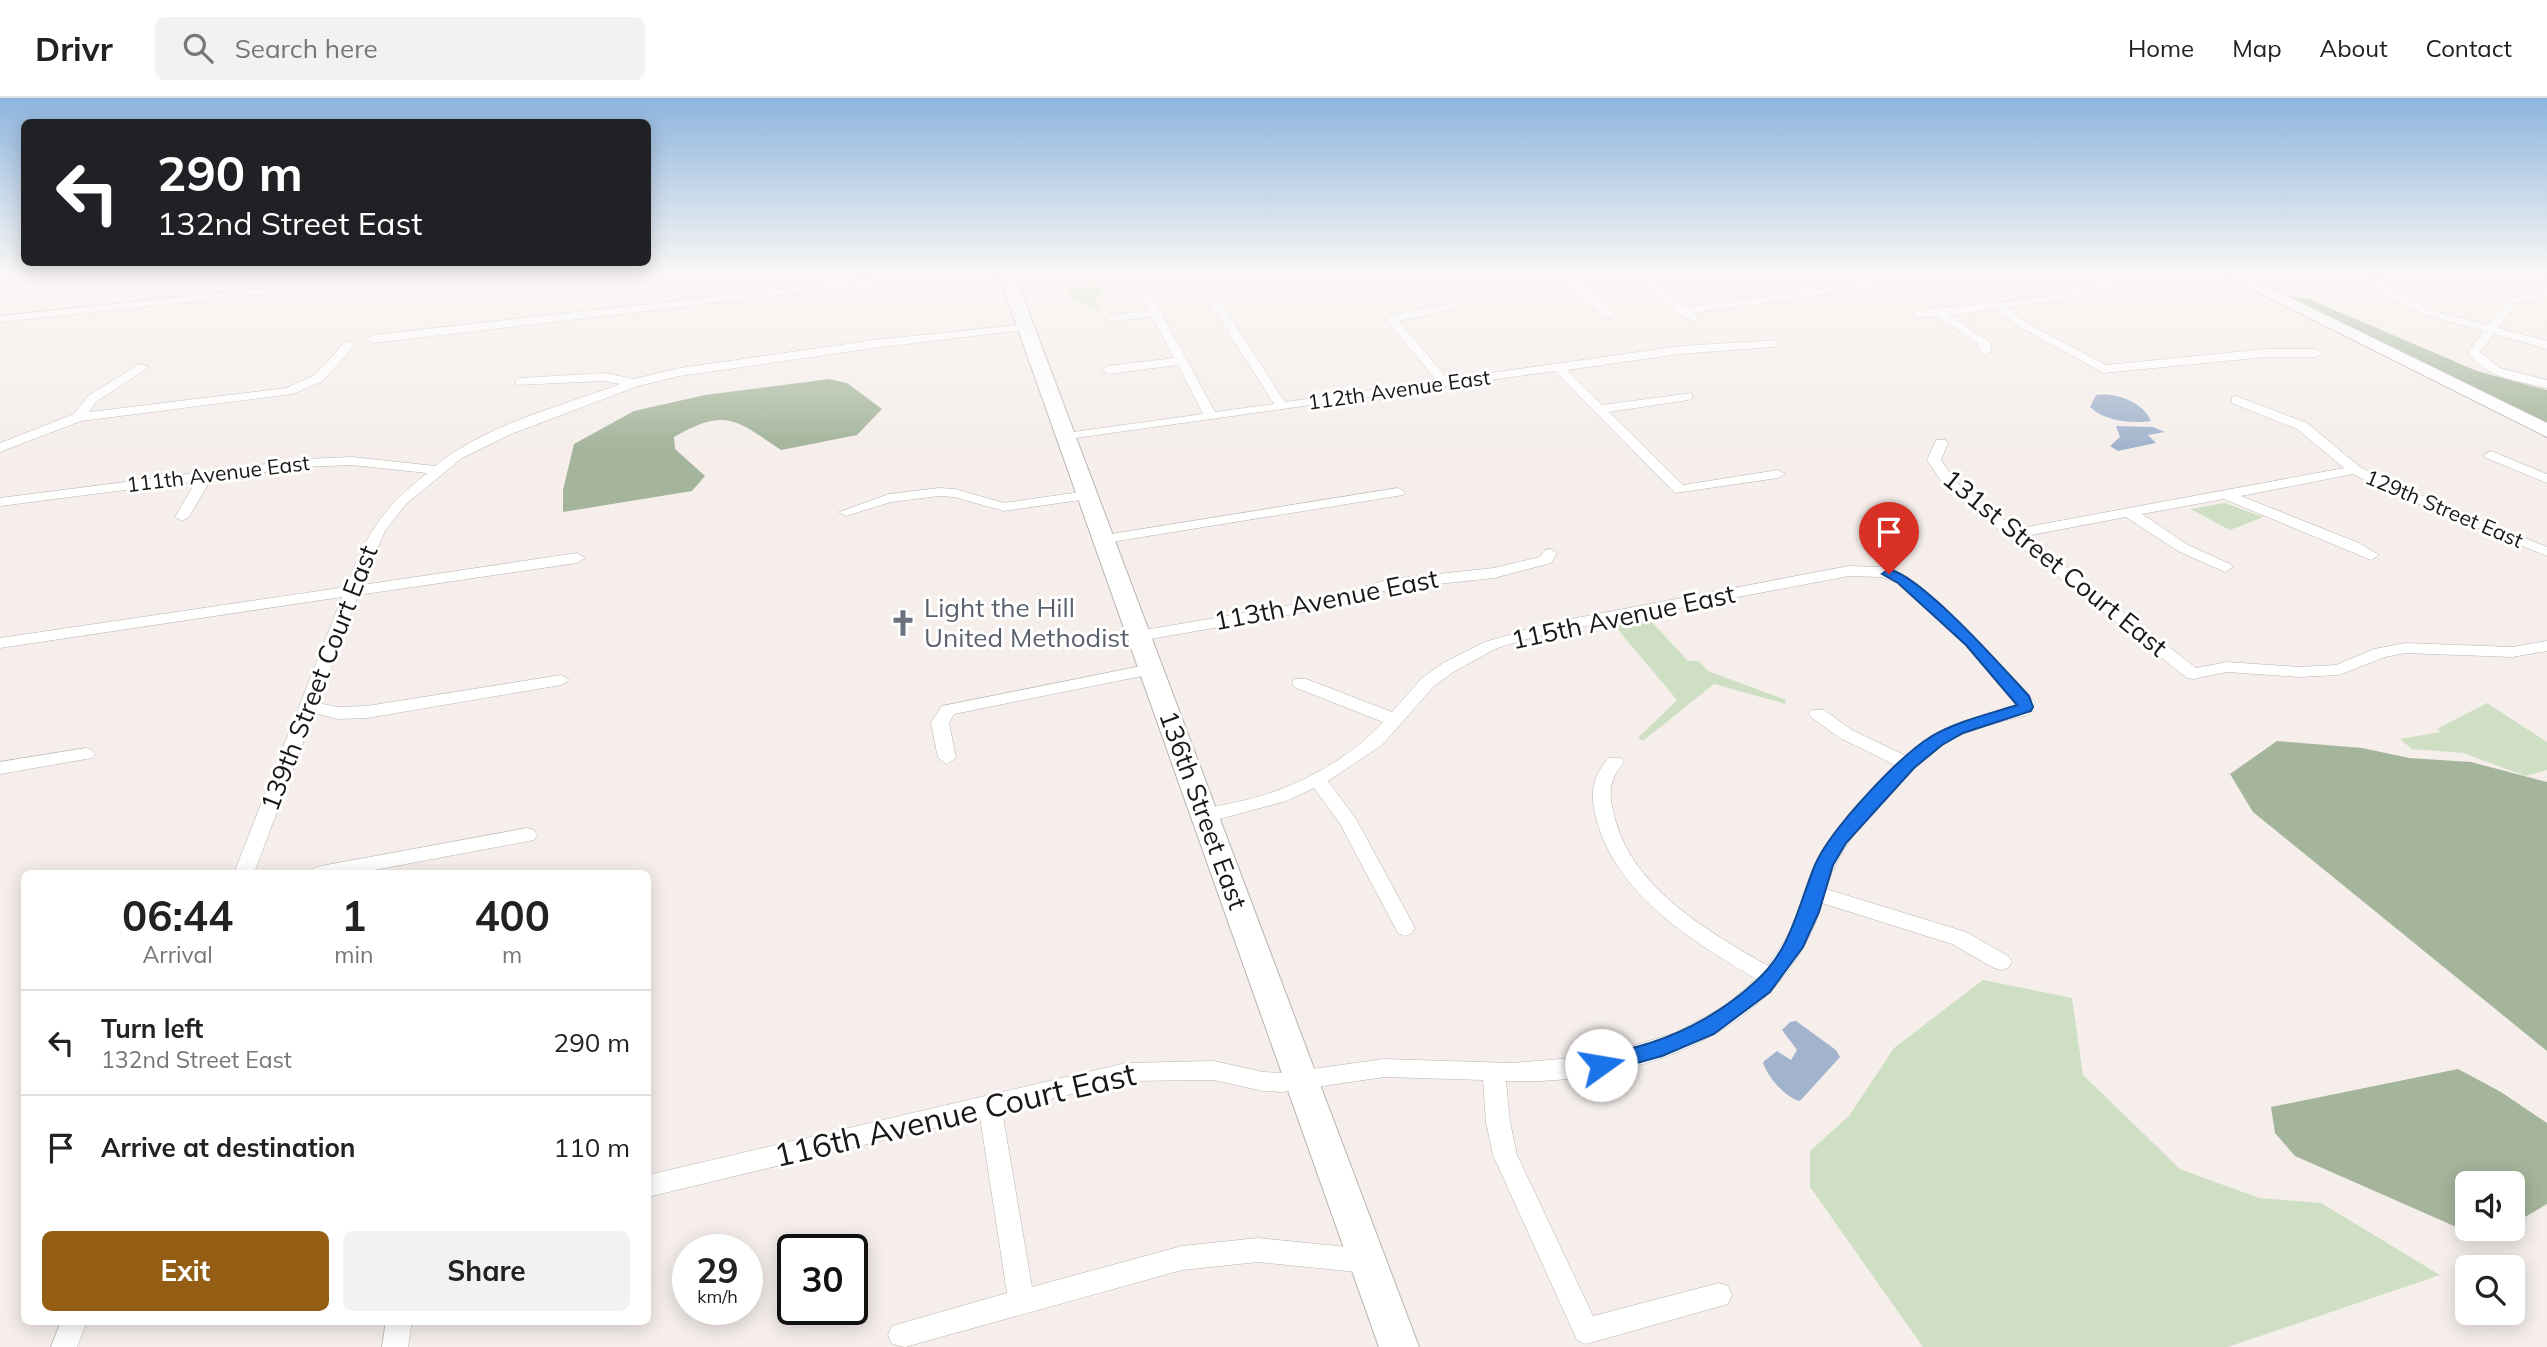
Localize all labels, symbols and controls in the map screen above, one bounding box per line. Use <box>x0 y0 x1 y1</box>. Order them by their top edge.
search box <box>155 17 645 80</box>
text: Drivr <box>35 28 113 69</box>
icon: search <box>179 29 217 67</box>
text: Search here <box>235 32 378 65</box>
text: Home <box>2128 33 2194 63</box>
text: Map <box>2232 33 2282 63</box>
text: About <box>2320 33 2388 63</box>
text: Contact <box>2426 33 2512 63</box>
text: 290 m <box>157 142 303 203</box>
icon: left <box>42 147 133 238</box>
text: 132nd Street East <box>157 203 422 243</box>
street label: 112th Avenue East <box>1306 363 1492 415</box>
street label: 111th Avenue East <box>125 449 311 497</box>
street label: 131st Street Court East <box>1936 462 2174 663</box>
street label: 129th Street East <box>2362 463 2527 553</box>
pin <box>1859 502 1919 574</box>
icon: arrive <box>1870 513 1908 551</box>
street label: 139th Street Court East <box>253 540 384 815</box>
street label: 113th Avenue East <box>1211 562 1441 637</box>
street label: 115th Avenue East <box>1508 577 1738 656</box>
place label: Light the Hill United Methodist <box>924 591 1129 654</box>
church icon: Light the Hill United Methodist <box>888 608 918 638</box>
street label: 136th Street East <box>1152 706 1255 914</box>
text: 06:44 <box>122 889 233 942</box>
text: 1 <box>341 889 366 942</box>
text: 400 <box>474 889 550 942</box>
text: Arrival <box>142 940 213 969</box>
text: min <box>334 940 373 969</box>
text: m <box>502 940 522 969</box>
text: Turn left <box>101 1012 203 1045</box>
icon: left <box>42 1024 80 1062</box>
text: 290 m <box>554 1026 630 1059</box>
position arrow <box>1564 1028 1638 1102</box>
text: 132nd Street East <box>101 1045 292 1074</box>
street label: 116th Avenue Court East <box>770 1053 1139 1175</box>
icon: arrive <box>42 1129 80 1167</box>
text: Arrive at destination <box>101 1131 356 1164</box>
text: 110 m <box>554 1131 630 1164</box>
map controls <box>2455 1171 2525 1325</box>
button: sound <box>2455 1171 2525 1241</box>
button: Exit <box>42 1231 329 1311</box>
button: Share <box>343 1231 630 1311</box>
speed limit sign: 30 <box>777 1234 868 1325</box>
text: 29 <box>696 1248 739 1292</box>
button: search <box>2455 1255 2525 1325</box>
text: km/h <box>697 1285 738 1308</box>

